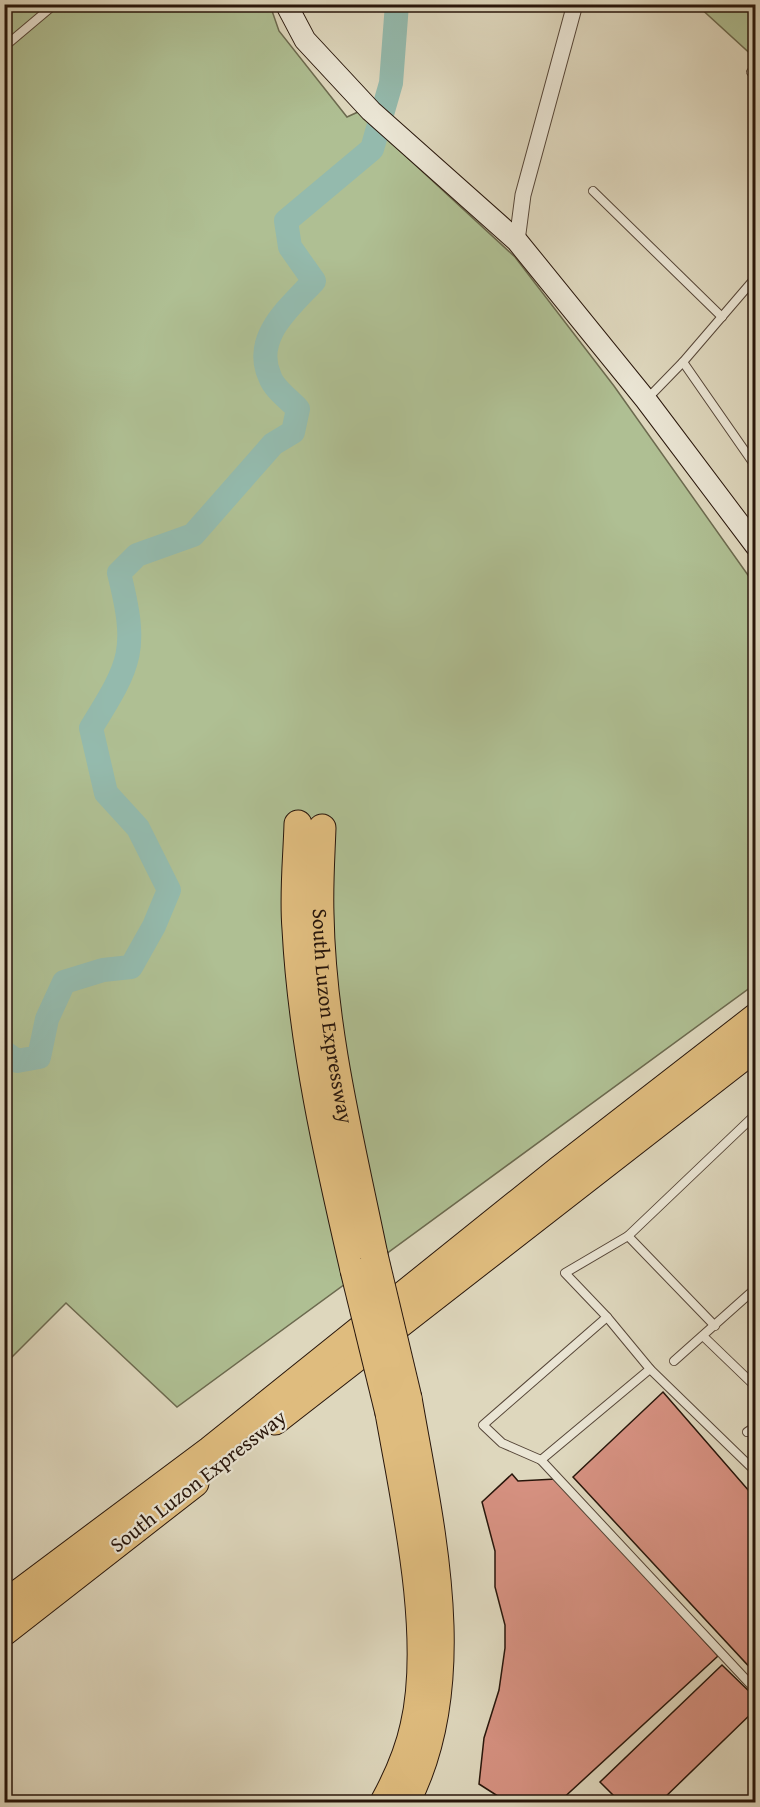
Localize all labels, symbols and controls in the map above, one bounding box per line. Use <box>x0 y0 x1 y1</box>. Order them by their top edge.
street label: South Luzon Expressway <box>305 908 362 1127</box>
street label: South Luzon Expressway <box>103 1401 293 1559</box>

